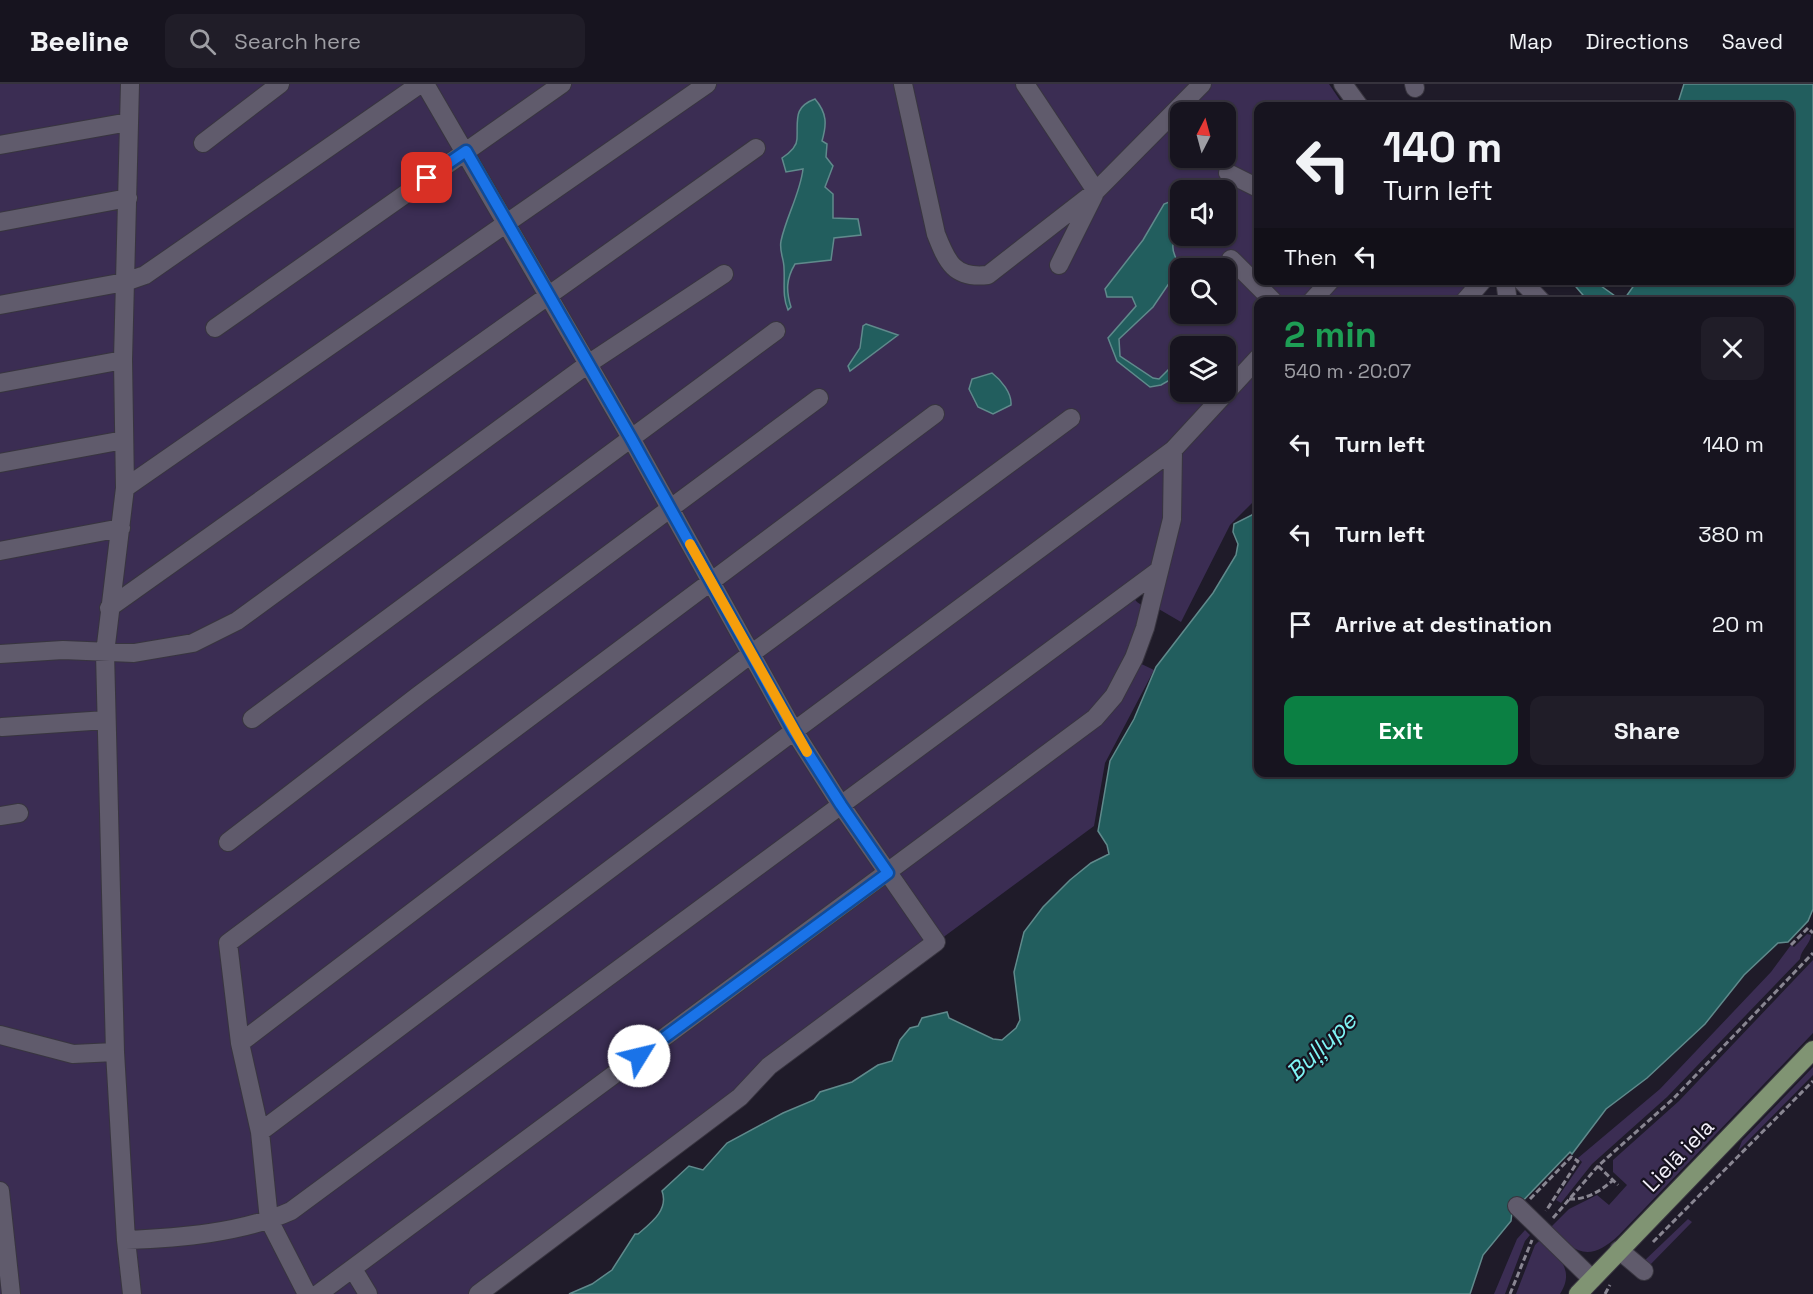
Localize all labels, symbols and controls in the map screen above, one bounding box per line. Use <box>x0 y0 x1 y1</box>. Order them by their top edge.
search box <box>165 14 585 68</box>
text: Beeline <box>30 23 129 59</box>
icon: search <box>186 25 219 58</box>
text: Search here <box>234 27 361 55</box>
text: Map <box>1509 28 1553 55</box>
text: Directions <box>1586 28 1689 55</box>
text: Saved <box>1722 28 1783 55</box>
north arrow <box>1170 102 1236 168</box>
map controls <box>1170 102 1236 402</box>
text: 140 m <box>1383 121 1502 174</box>
icon: left <box>1284 126 1362 204</box>
pin <box>401 152 452 203</box>
icon: arrive <box>410 161 443 194</box>
text: Turn left <box>1383 173 1493 208</box>
button: sound <box>1170 180 1236 246</box>
icon: left <box>1349 240 1382 273</box>
text: Then <box>1284 243 1337 271</box>
button: search <box>1170 258 1236 324</box>
text: 2 min <box>1284 312 1377 358</box>
button: close <box>1701 317 1764 380</box>
button: layers <box>1170 336 1236 402</box>
text: 540 m · 20:07 <box>1284 358 1411 384</box>
icon: left <box>1284 428 1317 461</box>
text: Turn left <box>1335 430 1425 458</box>
text: 140 m <box>1702 430 1764 458</box>
icon: left <box>1284 518 1317 551</box>
text: Turn left <box>1335 520 1425 548</box>
text: 380 m <box>1698 520 1764 548</box>
icon: arrive <box>1284 608 1317 641</box>
text: Arrive at destination <box>1335 610 1552 638</box>
text: 20 m <box>1712 610 1764 638</box>
button: Exit <box>1284 696 1518 765</box>
button: Share <box>1530 696 1764 765</box>
water label: Buļļupe <box>1279 1004 1364 1087</box>
position arrow <box>607 1024 671 1088</box>
street label: Lielā iela <box>1636 1112 1720 1197</box>

